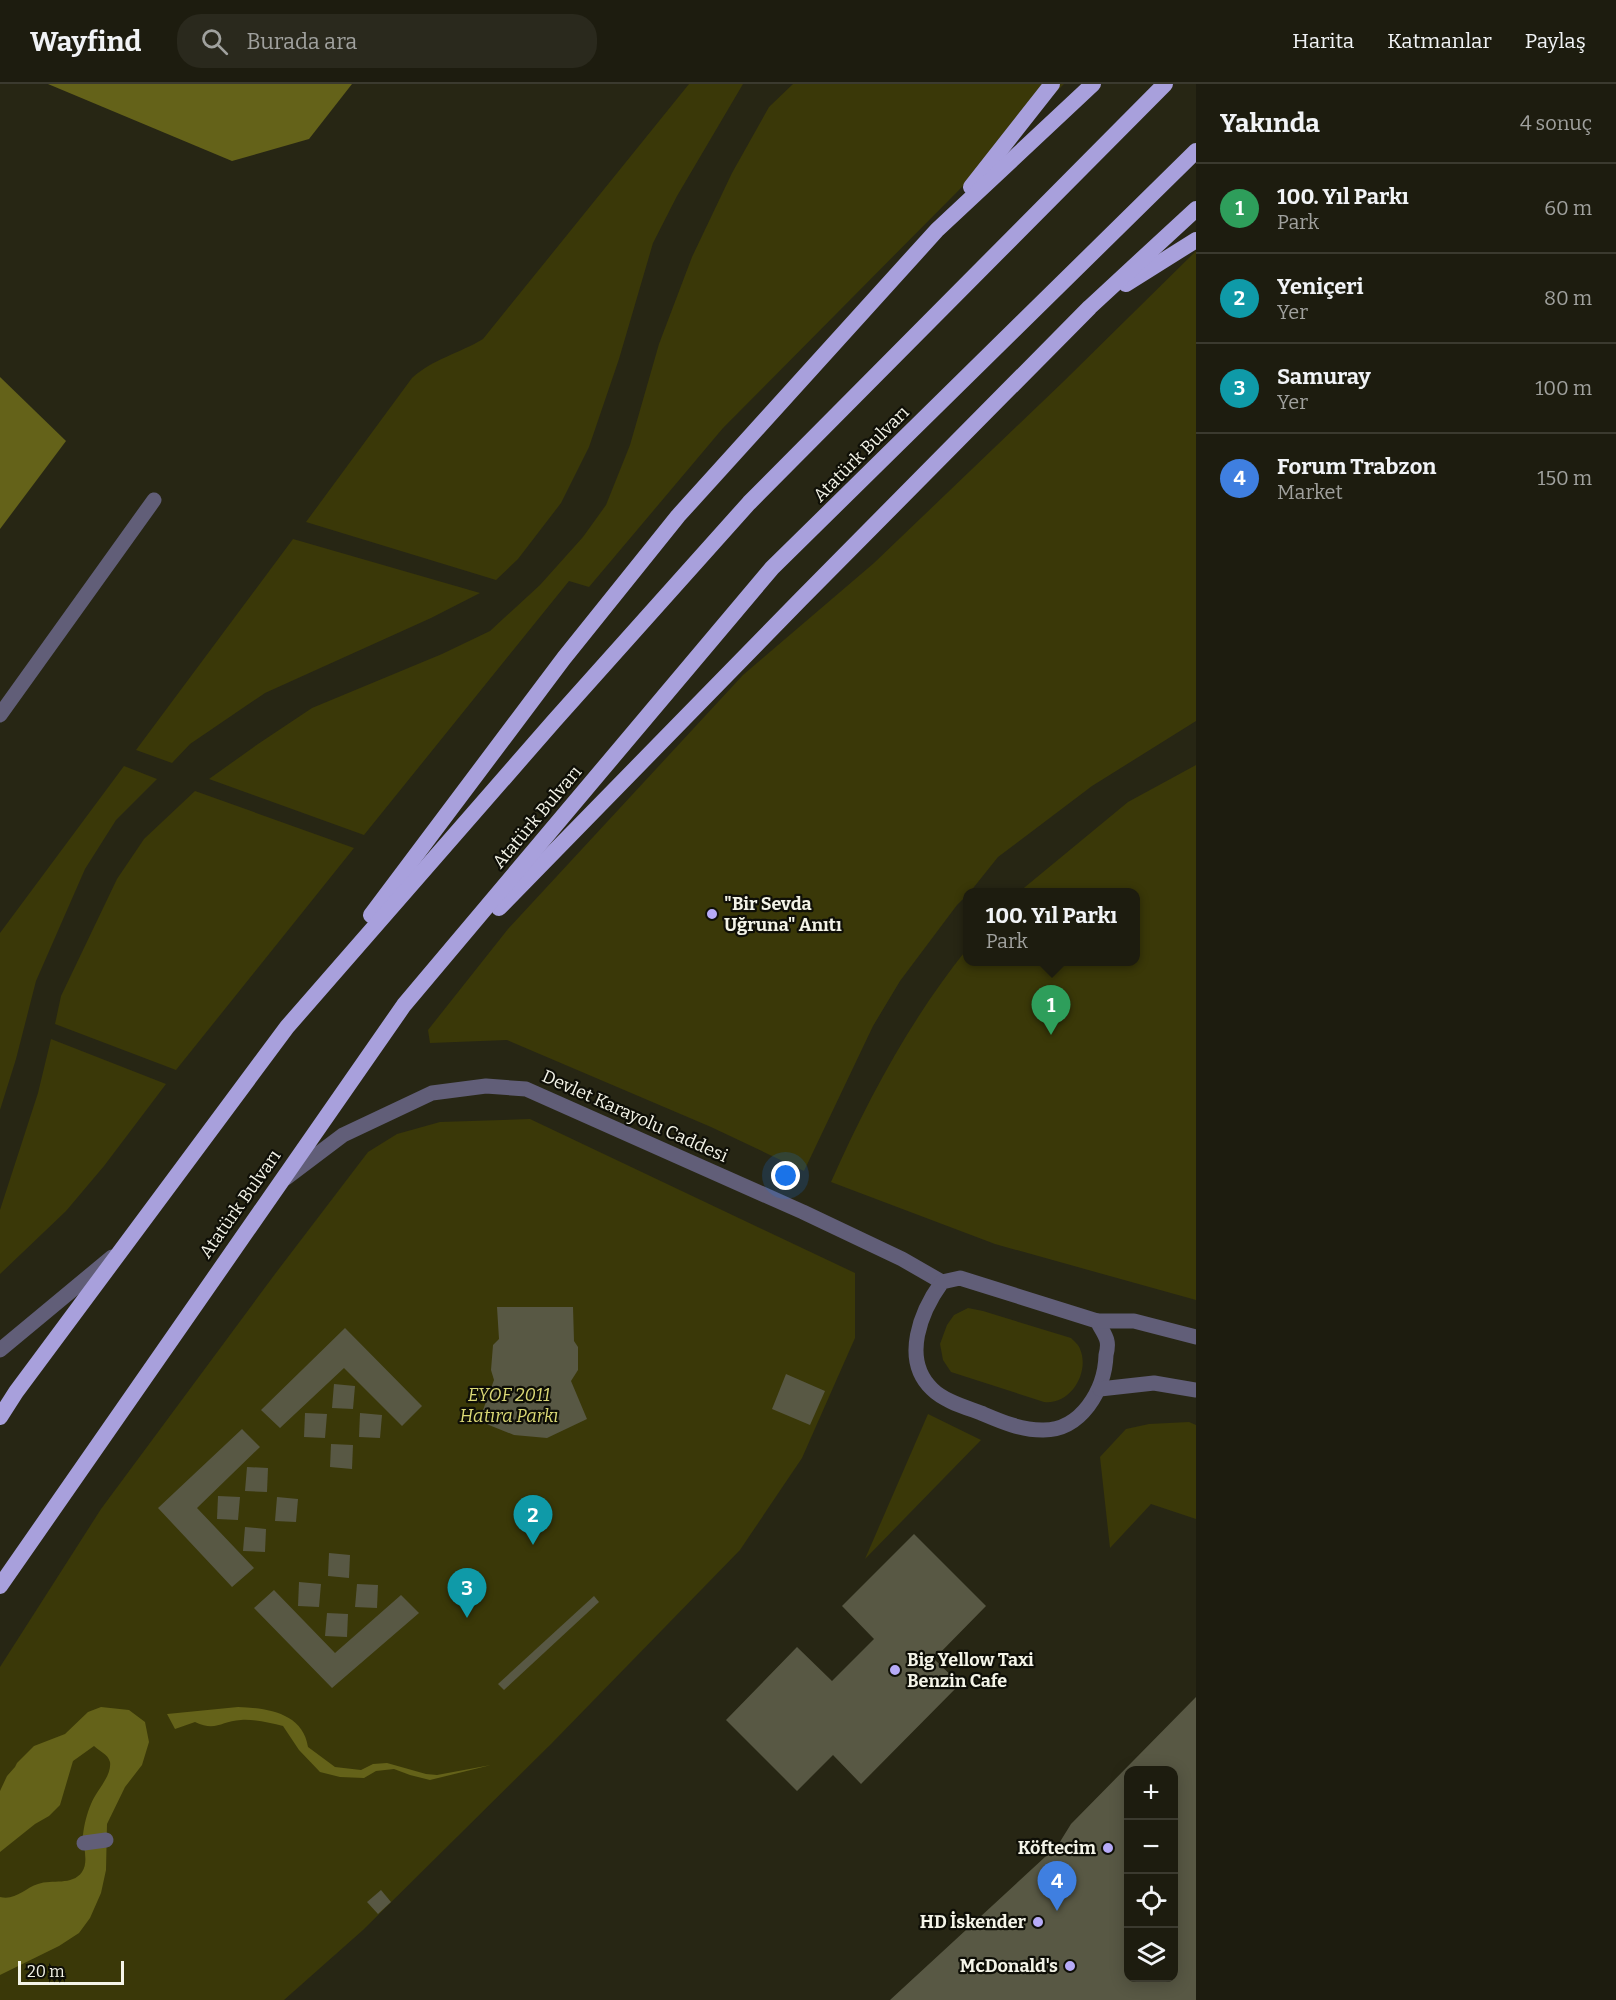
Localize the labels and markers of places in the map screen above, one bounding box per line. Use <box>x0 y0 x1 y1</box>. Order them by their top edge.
place label: "Bir Sevda Uğruna" Anıtı <box>724 893 842 936</box>
marker: "Bir Sevda Uğruna" Anıtı <box>705 907 719 921</box>
pin: 1 <box>1032 986 1070 1035</box>
pin: 2 <box>514 1496 552 1545</box>
pin: 3 <box>448 1568 486 1618</box>
place label: Big Yellow Taxi Benzin Cafe <box>907 1649 1034 1692</box>
marker: Big Yellow Taxi Benzin Cafe <box>888 1663 902 1677</box>
place label: Köftecim <box>1018 1837 1096 1859</box>
marker: Köftecim <box>1101 1841 1115 1855</box>
pin: 4 <box>1038 1862 1076 1911</box>
place label: HD İskender <box>920 1911 1027 1933</box>
marker: HD İskender <box>1031 1915 1045 1929</box>
place label: McDonald's <box>960 1955 1058 1977</box>
marker: McDonald's <box>1063 1959 1077 1973</box>

